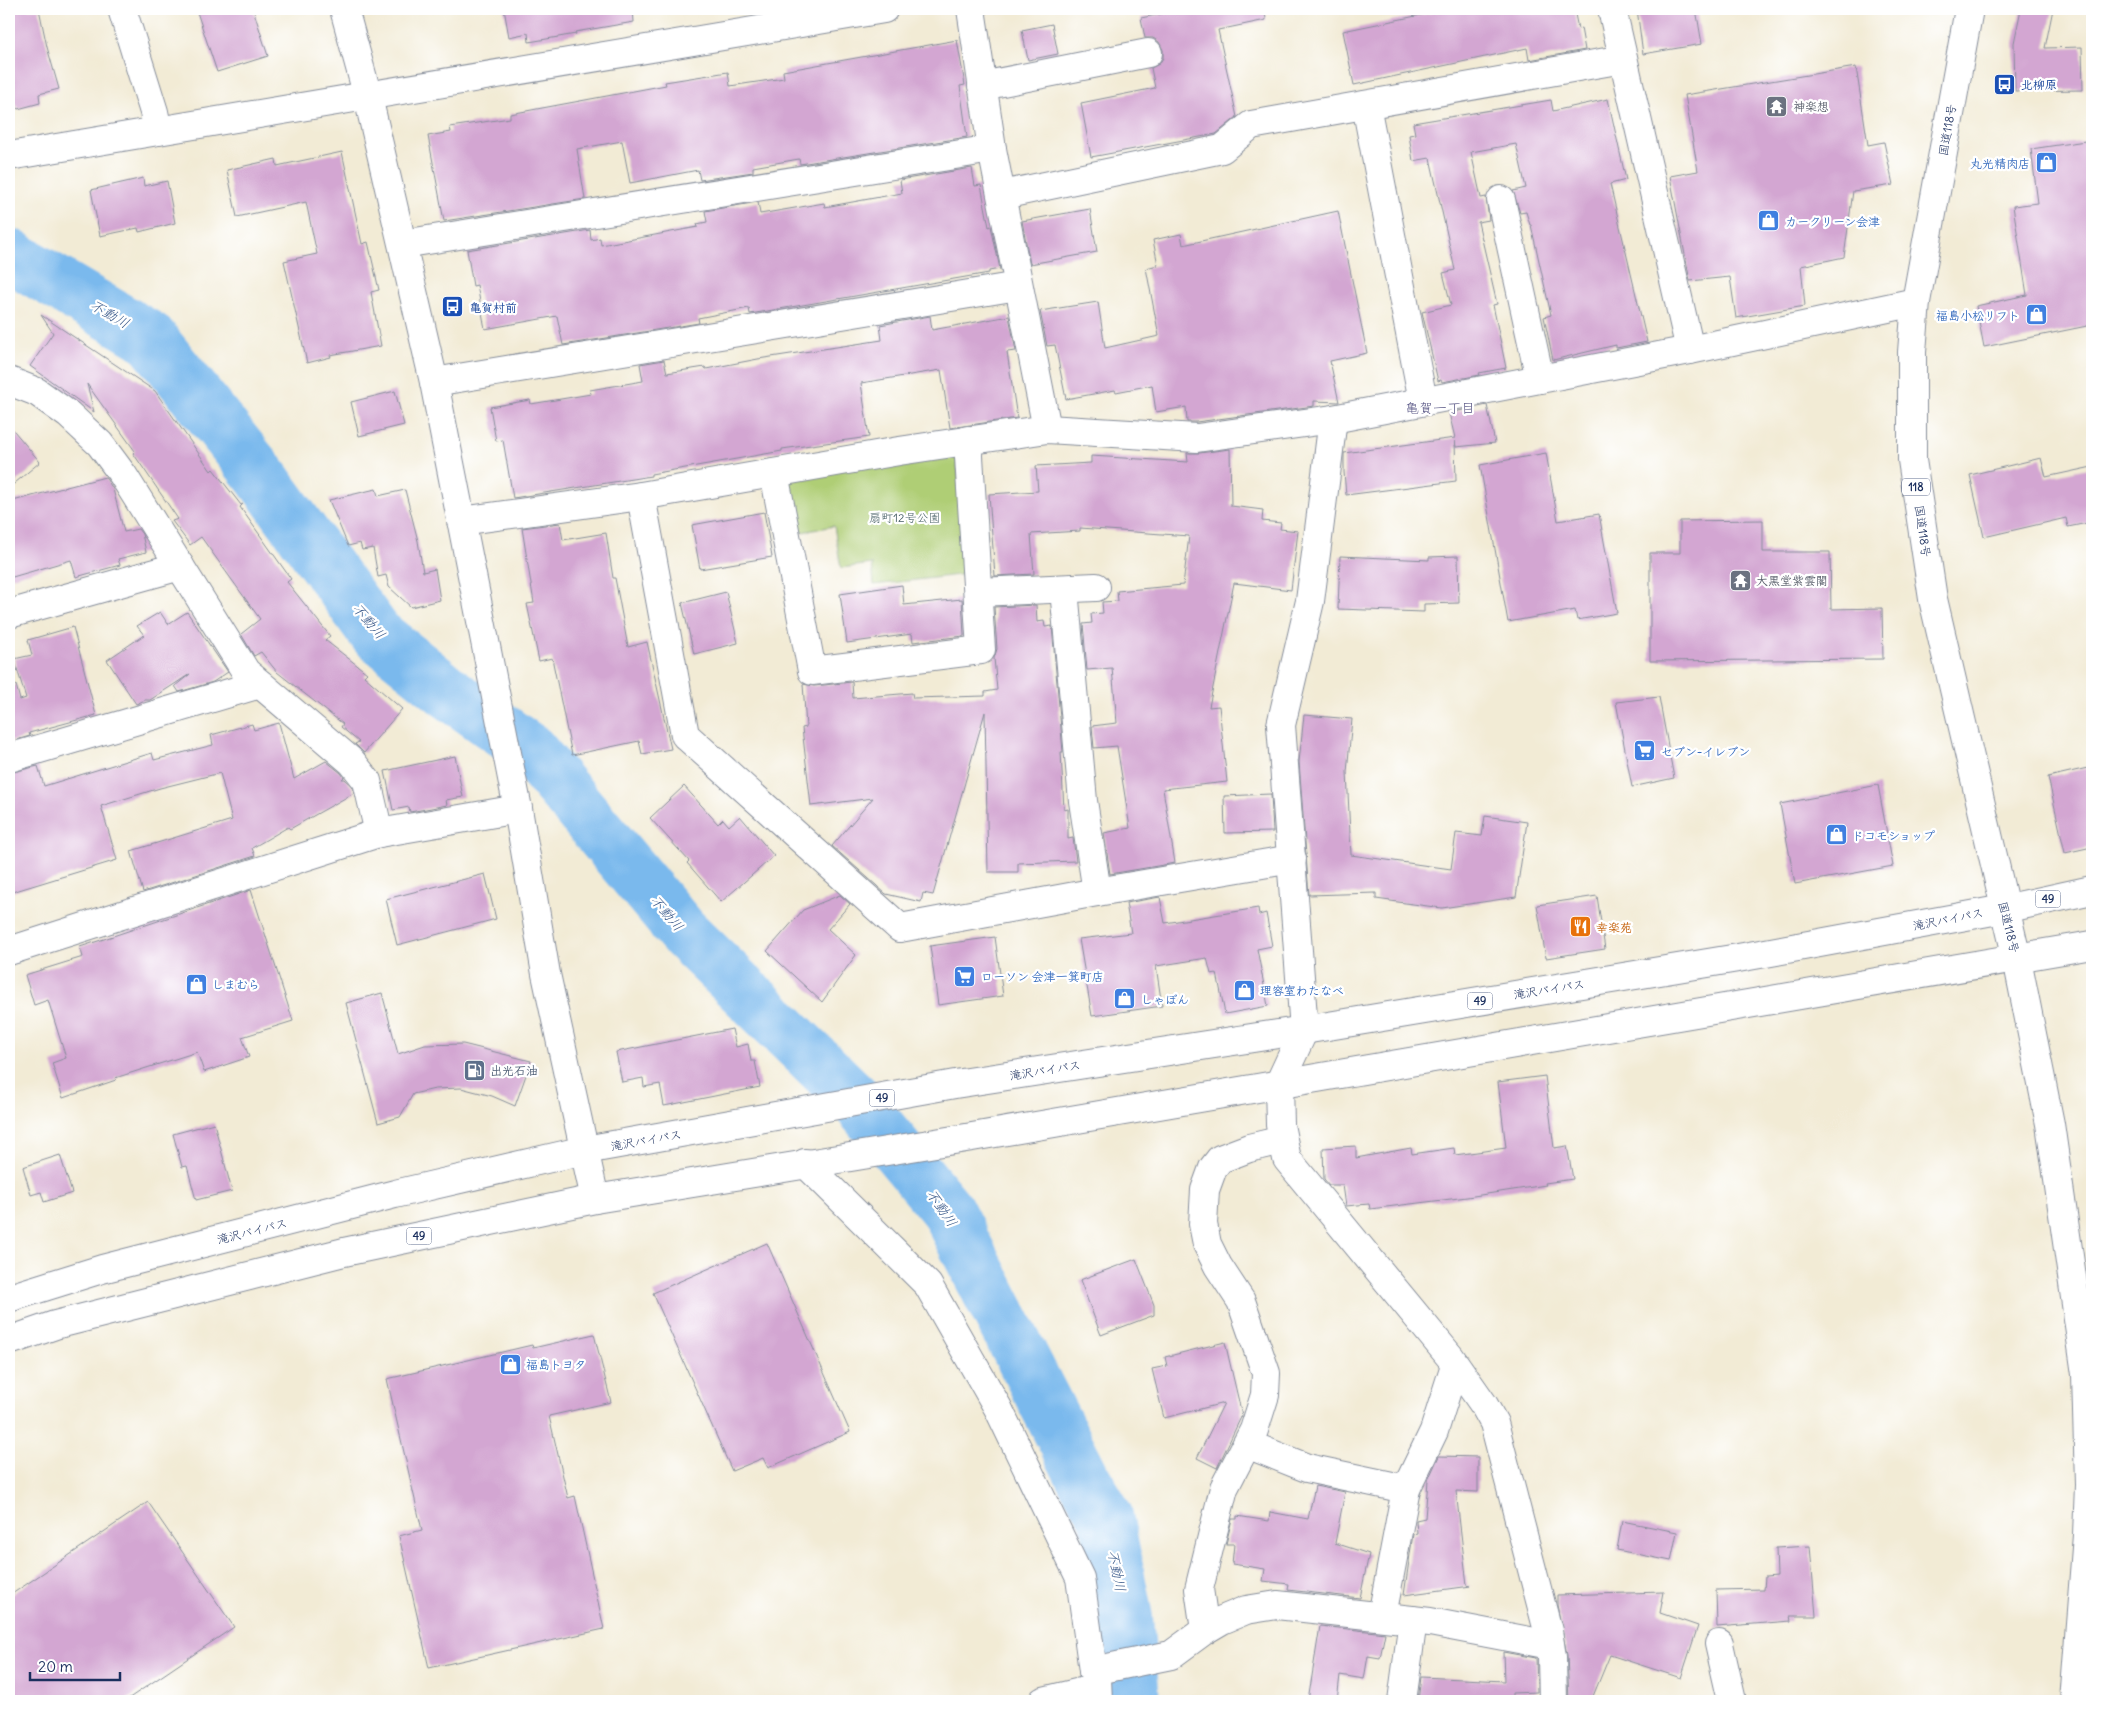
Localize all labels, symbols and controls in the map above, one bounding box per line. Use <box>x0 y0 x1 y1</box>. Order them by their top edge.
bus stop icon: 北柳原 <box>1993 72 2017 96</box>
place label: 北柳原 <box>2021 77 2057 92</box>
temple icon: 神楽想 <box>1765 94 1789 118</box>
place label: 神楽想 <box>1793 99 1829 114</box>
street label: 国道118号 <box>1935 103 1959 157</box>
shop icon: 丸光精肉店 <box>2034 151 2058 175</box>
place label: 丸光精肉店 <box>1970 156 2030 171</box>
shop icon: カークリーン会津 <box>1757 209 1781 233</box>
place label: カークリーン会津 <box>1785 214 1880 229</box>
bus stop icon: 亀賀村前 <box>441 295 465 319</box>
water label: 不動川 <box>87 296 133 332</box>
place label: 亀賀村前 <box>469 300 517 315</box>
shop icon: 福島小松リフト <box>2024 303 2048 327</box>
place label: 福島小松リフト <box>1936 308 2020 323</box>
district label: 亀賀一丁目 <box>1405 399 1475 417</box>
road number: 118 <box>1902 478 1930 496</box>
street label: 国道118号 <box>1912 504 1934 558</box>
park label: 扇町12号公園 <box>869 510 941 525</box>
temple icon: 大黒堂紫雲閣 <box>1728 568 1752 592</box>
place label: 大黒堂紫雲閣 <box>1756 573 1828 588</box>
water label: 不動川 <box>349 599 389 643</box>
supermarket icon: セブン-イレブン <box>1633 739 1657 763</box>
place label: セブン-イレブン <box>1661 744 1750 759</box>
shop icon: ドコモショップ <box>1824 823 1848 847</box>
place label: ドコモショップ <box>1852 828 1935 843</box>
water label: 不動川 <box>647 891 687 935</box>
road number: 49 <box>2036 891 2060 908</box>
street label: 国道118号 <box>1995 900 2023 954</box>
street label: 滝沢バイパス <box>1911 905 1985 933</box>
restaurant icon: 幸楽苑 <box>1568 915 1592 939</box>
place label: 幸楽苑 <box>1596 920 1632 935</box>
supermarket icon: ローソン 会津一箕町店 <box>953 964 977 988</box>
place label: ローソン 会津一箕町店 <box>981 969 1104 984</box>
shop icon: しまむら <box>184 972 208 996</box>
street label: 滝沢バイパス <box>1512 976 1586 1002</box>
place label: しまむら <box>212 977 260 992</box>
shop icon: 理容室わたなべ <box>1232 978 1256 1002</box>
place label: 理容室わたなべ <box>1260 983 1344 998</box>
shop icon: しゃぼん <box>1113 987 1137 1011</box>
place label: しゃぼん <box>1141 992 1189 1007</box>
road number: 49 <box>1468 992 1492 1009</box>
street label: 滝沢バイパス <box>1008 1057 1082 1083</box>
fuel station icon: 出光石油 <box>462 1058 486 1082</box>
place label: 出光石油 <box>490 1063 538 1078</box>
road number: 49 <box>870 1090 894 1106</box>
street label: 滝沢バイパス <box>609 1126 683 1154</box>
water label: 不動川 <box>923 1186 961 1230</box>
street label: 滝沢バイパス <box>215 1215 289 1247</box>
road number: 49 <box>406 1228 432 1244</box>
shop icon: 福島トヨタ <box>498 1352 522 1376</box>
place label: 福島トヨタ <box>526 1357 586 1372</box>
water label: 不動川 <box>1104 1549 1130 1593</box>
scale bar <box>30 1650 120 1682</box>
text: 20 m <box>38 1657 73 1676</box>

